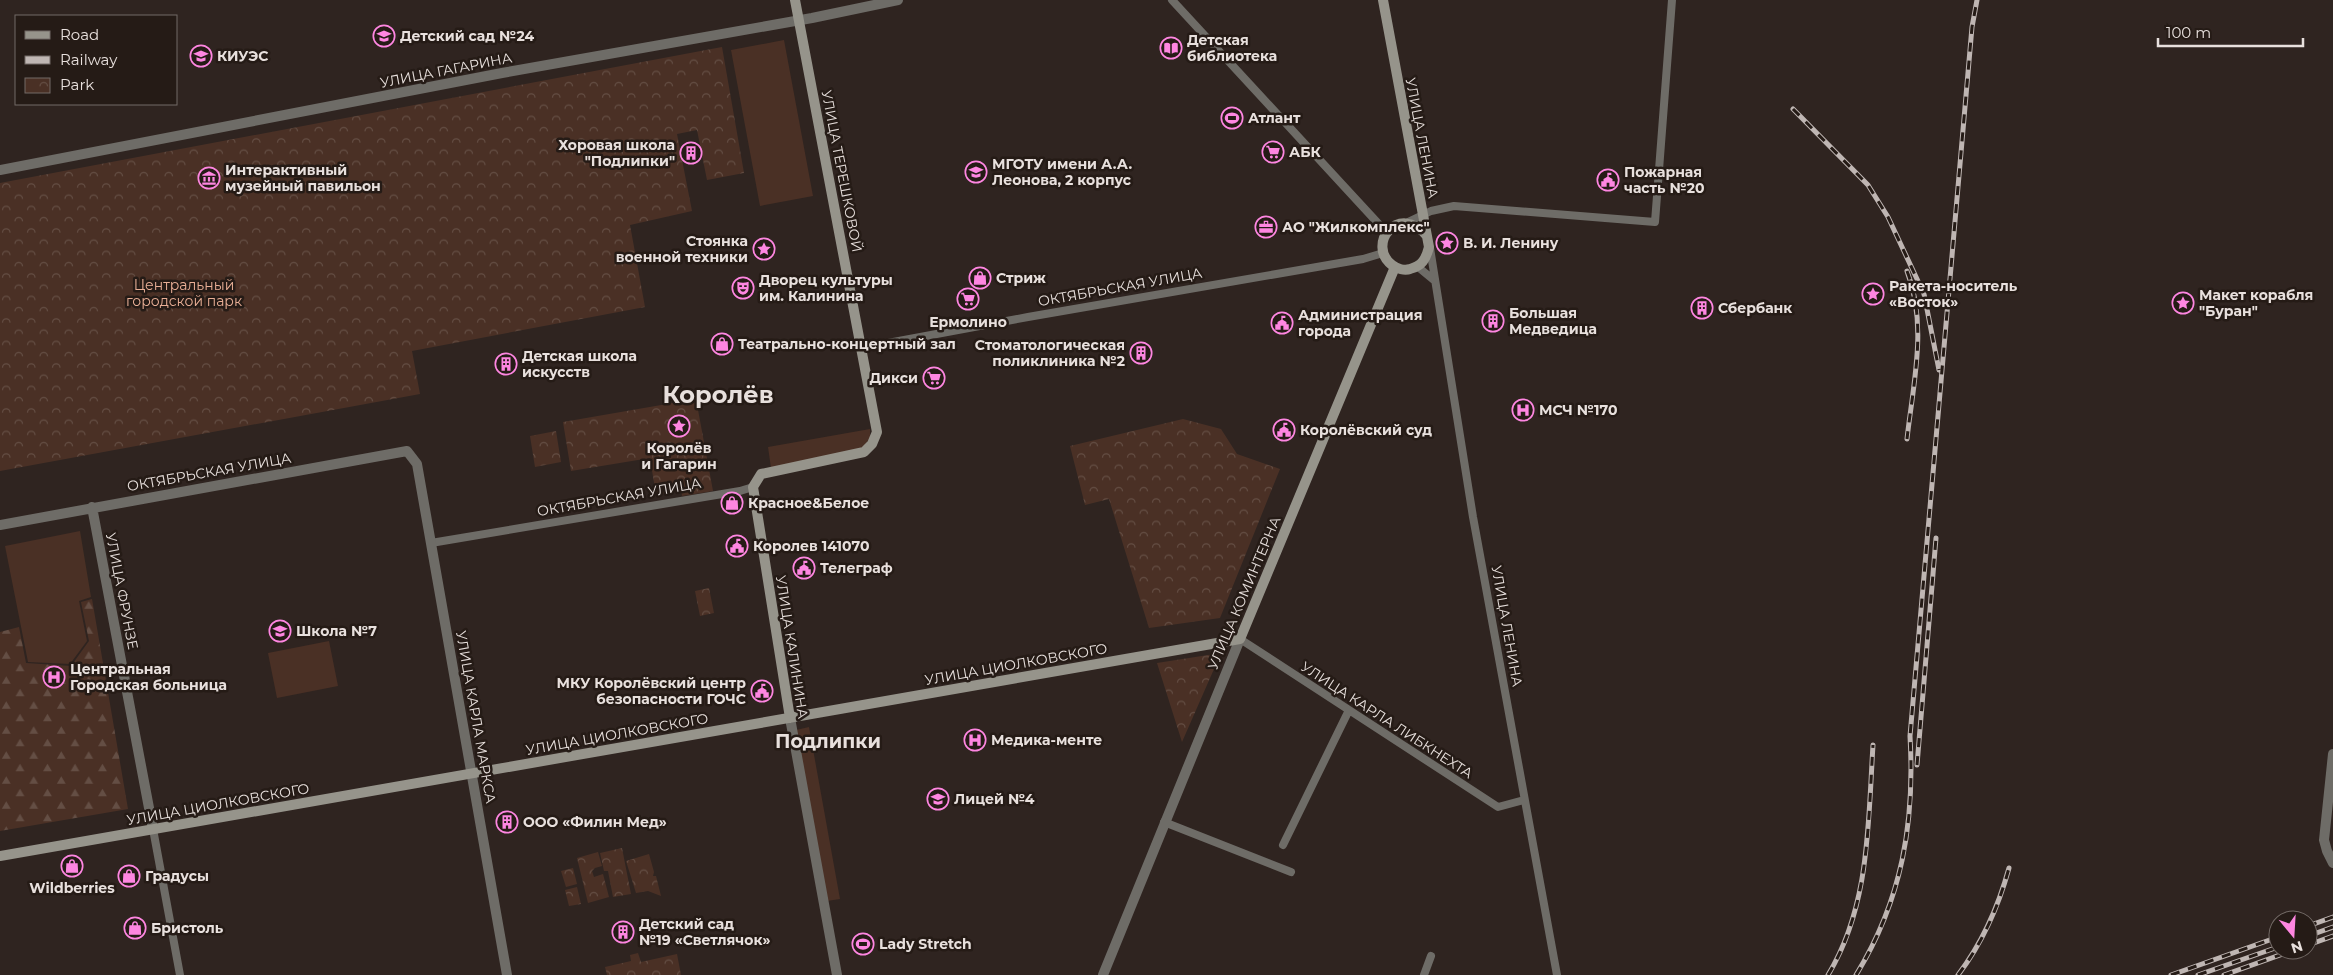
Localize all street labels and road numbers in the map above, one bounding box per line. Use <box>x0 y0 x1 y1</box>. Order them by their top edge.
street label: УЛИЦА ГАГАРИНА <box>379 48 514 92</box>
street label: УЛИЦА ЛЕНИНА <box>1401 76 1443 200</box>
street label: УЛИЦА ТЕРЕШКОВОЙ <box>817 89 867 253</box>
street label: ОКТЯБРЬСКАЯ УЛИЦА <box>1037 264 1204 310</box>
street label: ОКТЯБРЬСКАЯ УЛИЦА <box>126 449 293 495</box>
street label: ОКТЯБРЬСКАЯ УЛИЦА <box>536 474 703 520</box>
street label: УЛИЦА КОМИНТЕРНА <box>1204 513 1285 672</box>
street label: УЛИЦА ФРУНЗЕ <box>102 531 142 651</box>
street label: УЛИЦА ЛЕНИНА <box>1487 564 1527 688</box>
street label: УЛИЦА КАЛИНИНА <box>772 574 812 720</box>
street label: УЛИЦА КАРЛА МАРКСА <box>452 629 500 805</box>
street label: УЛИЦА ЦИОЛКОВСКОГО <box>923 639 1109 689</box>
street label: УЛИЦА КАРЛА ЛИБКНЕХТА <box>1298 658 1477 783</box>
street label: УЛИЦА ЦИОЛКОВСКОГО <box>524 709 710 759</box>
street label: УЛИЦА ЦИОЛКОВСКОГО <box>125 779 311 829</box>

